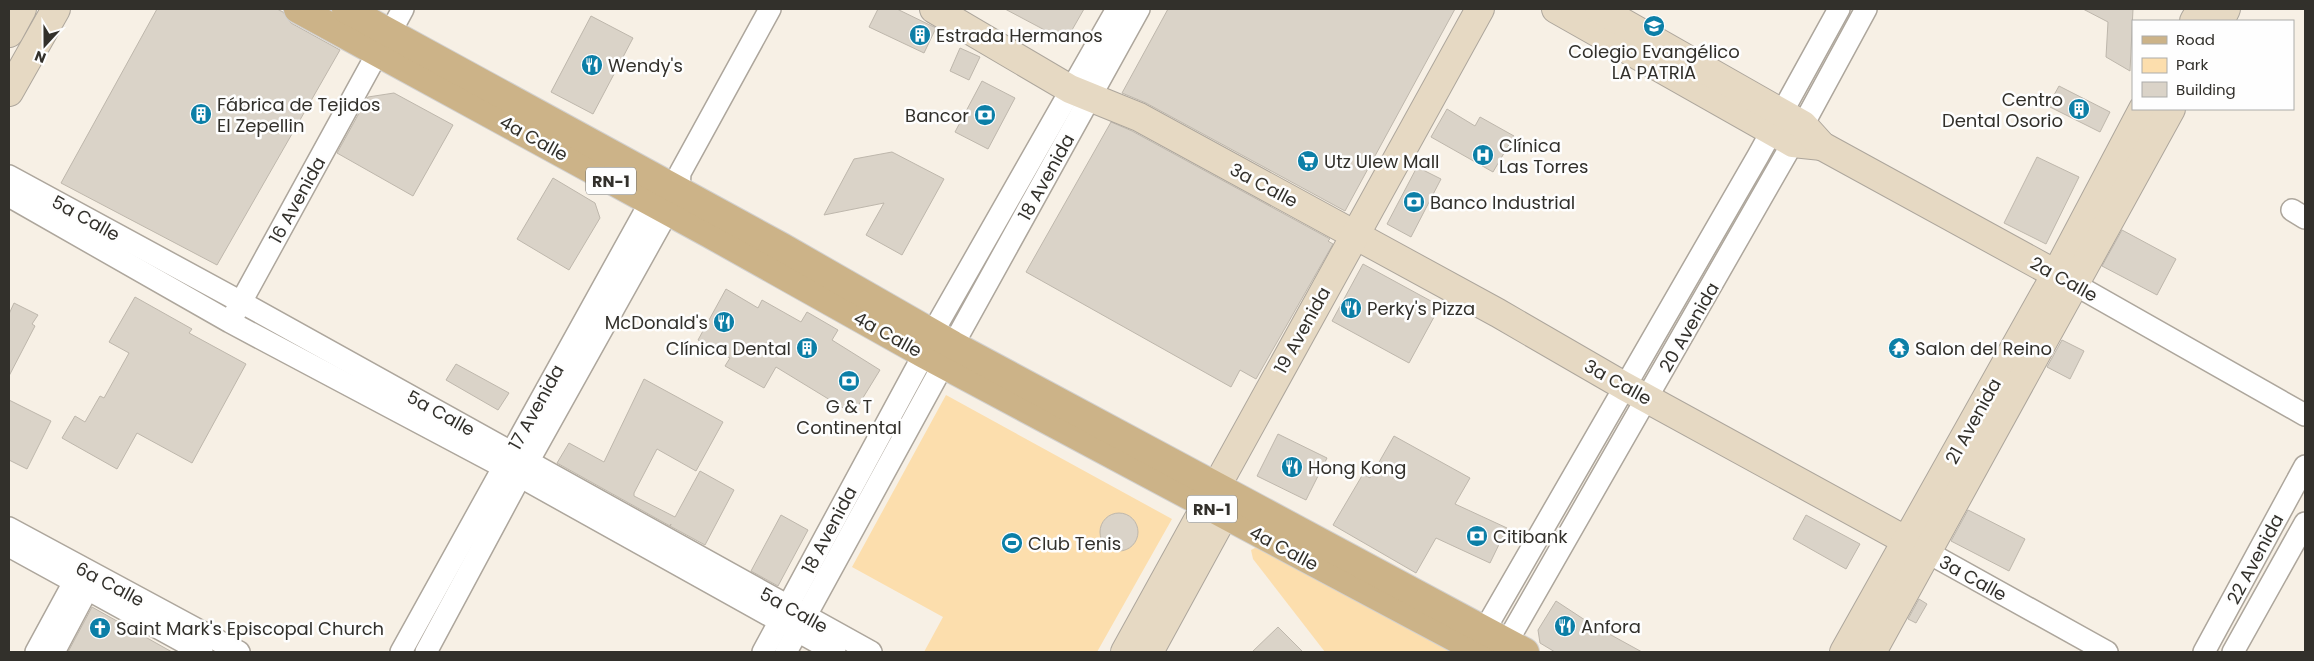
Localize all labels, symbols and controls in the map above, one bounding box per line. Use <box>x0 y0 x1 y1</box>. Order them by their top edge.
school or university icon: Colegio Evangélico LA PATRIA <box>1642 14 1666 38</box>
north arrow <box>20 20 70 70</box>
legend <box>2132 20 2294 110</box>
building icon: Estrada Hermanos <box>908 23 932 47</box>
place label: Estrada Hermanos <box>936 23 1103 48</box>
text: Road <box>2176 29 2215 50</box>
place label: Colegio Evangélico LA PATRIA <box>1568 39 1740 85</box>
text: N <box>32 46 49 68</box>
restaurant icon: Wendy's <box>580 53 604 77</box>
place label: Wendy's <box>608 53 683 78</box>
text: Park <box>2176 54 2208 75</box>
text: Building <box>2176 79 2236 100</box>
place label: Centro Dental Osorio <box>1942 87 2063 133</box>
place label: Fábrica de Tejidos El Zepellin <box>217 92 380 138</box>
building icon: Centro Dental Osorio <box>2067 97 2091 121</box>
building icon: Fábrica de Tejidos El Zepellin <box>189 102 213 126</box>
place label: Bancor <box>905 103 969 128</box>
bank icon: Bancor <box>973 103 997 127</box>
street label: 4a Calle <box>495 109 573 167</box>
street label: 18 Avenida <box>1012 129 1080 225</box>
place label: Clínica Las Torres <box>1499 133 1588 179</box>
hospital icon: Clínica Las Torres <box>1471 143 1495 167</box>
supermarket icon: Utz Ulew Mall <box>1296 149 1320 173</box>
place label: Utz Ulew Mall <box>1324 149 1440 174</box>
street label: 16 Avenida <box>263 152 331 248</box>
street label: 3a Calle <box>1226 157 1302 213</box>
road number: RN-1 <box>586 168 636 195</box>
street label: 5a Calle <box>47 189 125 247</box>
bank icon: Banco Industrial <box>1402 190 1426 214</box>
place label: Banco Industrial <box>1430 190 1575 215</box>
street label: 2a Calle <box>2026 250 2102 308</box>
street label: 20 Avenida <box>1653 277 1725 377</box>
street label: 19 Avenida <box>1268 282 1336 378</box>
restaurant icon: Perky's Pizza <box>1339 296 1363 320</box>
place label: Perky's Pizza <box>1367 296 1475 321</box>
street label: 4a Calle <box>849 305 927 363</box>
place label: McDonald's <box>605 310 708 335</box>
restaurant icon: McDonald's <box>712 310 736 334</box>
place label: Clínica Dental <box>666 336 791 361</box>
building icon: Clínica Dental <box>795 336 819 360</box>
temple icon: Salon del Reino <box>1887 336 1911 360</box>
place label: Salon del Reino <box>1915 336 2052 361</box>
street label: 3a Calle <box>1580 353 1656 411</box>
street label: 17 Avenida <box>502 360 570 454</box>
bank icon: G & T Continental <box>837 369 861 393</box>
street label: 21 Avenida <box>1939 374 2007 468</box>
street label: 5a Calle <box>402 384 480 442</box>
place label: G & T Continental <box>796 394 902 440</box>
restaurant icon: Hong Kong <box>1280 455 1304 479</box>
place label: Hong Kong <box>1308 455 1406 480</box>
street label: 18 Avenida <box>796 482 862 578</box>
road number: RN-1 <box>1187 496 1237 522</box>
street label: 22 Avenida <box>2221 509 2289 609</box>
street label: 4a Calle <box>1245 520 1323 576</box>
bank icon: Citibank <box>1465 524 1489 548</box>
place label: Citibank <box>1493 524 1568 549</box>
sports icon: Club Tenis <box>1000 531 1024 555</box>
place label: Club Tenis <box>1028 531 1121 556</box>
street label: 3a Calle <box>1935 549 2011 607</box>
street label: 6a Calle <box>71 555 149 613</box>
street label: 5a Calle <box>755 581 833 639</box>
restaurant icon: Anfora <box>1553 614 1577 638</box>
place label: Anfora <box>1581 614 1641 639</box>
church icon: Saint Mark's Episcopal Church <box>88 616 112 640</box>
place label: Saint Mark's Episcopal Church <box>116 616 384 641</box>

